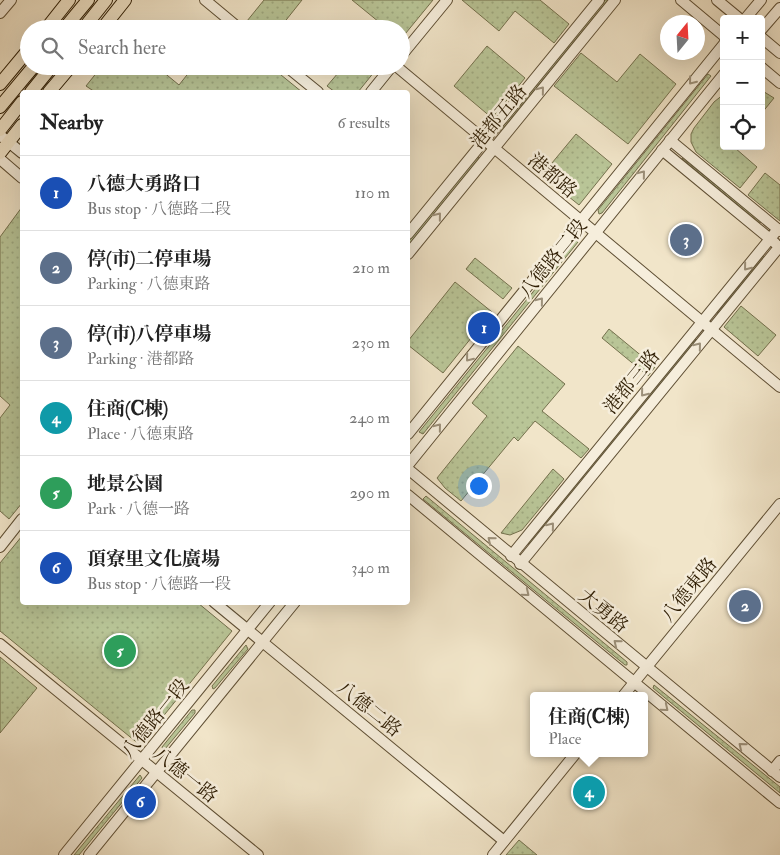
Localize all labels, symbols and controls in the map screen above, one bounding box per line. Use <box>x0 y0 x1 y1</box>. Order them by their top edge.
north arrow <box>660 15 705 60</box>
map controls <box>720 15 765 150</box>
button: + <box>720 15 765 60</box>
search box <box>20 20 410 75</box>
icon: search <box>38 34 66 62</box>
text: Search here <box>78 36 166 60</box>
button: − <box>720 60 765 105</box>
one-way arrow <box>689 76 698 85</box>
street label: 港都五路 <box>466 80 532 154</box>
one-way arrow <box>536 87 544 96</box>
button: locate <box>720 105 765 150</box>
text: Nearby <box>40 109 103 136</box>
text: 6 results <box>338 113 390 133</box>
street label: 港都路 <box>523 148 582 203</box>
one-way arrow <box>637 171 645 180</box>
text: 八德大勇路口 <box>87 172 201 196</box>
text: 1 <box>53 183 59 203</box>
text: 110 m <box>355 183 390 203</box>
text: Bus stop · 八德路二段 <box>87 199 231 219</box>
one-way arrow <box>433 213 441 222</box>
street label: 八德路二段 <box>514 214 592 303</box>
pin: 3 <box>670 221 702 259</box>
text: 停(市)二停車場 <box>87 247 211 271</box>
text: 2 <box>52 258 60 278</box>
text: 210 m <box>352 258 390 278</box>
one-way arrow <box>745 261 753 270</box>
text: Parking · 八德東路 <box>87 274 210 294</box>
one-way arrow <box>535 297 544 306</box>
pin: 1 <box>468 309 500 347</box>
text: 停(市)八停車場 <box>87 322 211 346</box>
text: 3 <box>53 333 59 353</box>
text: 230 m <box>352 333 390 353</box>
one-way arrow <box>693 343 701 352</box>
street label: 港都三路 <box>599 345 665 419</box>
text: Parking · 港都路 <box>87 349 194 369</box>
one-way arrow <box>466 352 475 361</box>
one-way arrow <box>642 387 650 396</box>
text: 住商(C棟) <box>87 397 168 421</box>
text: 4 <box>52 408 60 428</box>
text: 240 m <box>349 408 390 428</box>
text: Place · 八德東路 <box>87 424 194 444</box>
one-way arrow <box>433 424 441 433</box>
text: 地景公園 <box>87 472 163 496</box>
your location <box>466 473 492 499</box>
text: 5 <box>52 483 60 503</box>
text: 290 m <box>350 483 390 503</box>
text: Park · 八德一路 <box>87 499 190 519</box>
one-way arrow <box>546 523 554 532</box>
one-way arrow <box>488 536 497 545</box>
text: 頂寮里文化廣場 <box>87 547 220 571</box>
street label: 八德東路 <box>656 553 722 627</box>
text: 6 <box>52 558 60 578</box>
text: 340 m <box>351 558 390 578</box>
text: Bus stop · 八德路一段 <box>87 574 231 594</box>
street label: 大勇路 <box>574 584 633 638</box>
pin: 2 <box>729 587 761 625</box>
one-way arrow <box>520 588 529 596</box>
pin: 5 <box>104 632 136 670</box>
one-way arrow <box>614 641 623 649</box>
street label: 八德路一段 <box>116 674 194 763</box>
street label: 八德二路 <box>332 676 406 742</box>
popup <box>530 692 648 757</box>
one-way arrow <box>659 702 668 710</box>
text: 住商(C棟) <box>548 705 630 729</box>
text: Place <box>548 729 582 749</box>
street label: 八德一路 <box>148 742 222 808</box>
one-way arrow <box>739 743 748 752</box>
pin: 4 <box>573 773 605 811</box>
pin: 6 <box>124 783 156 821</box>

